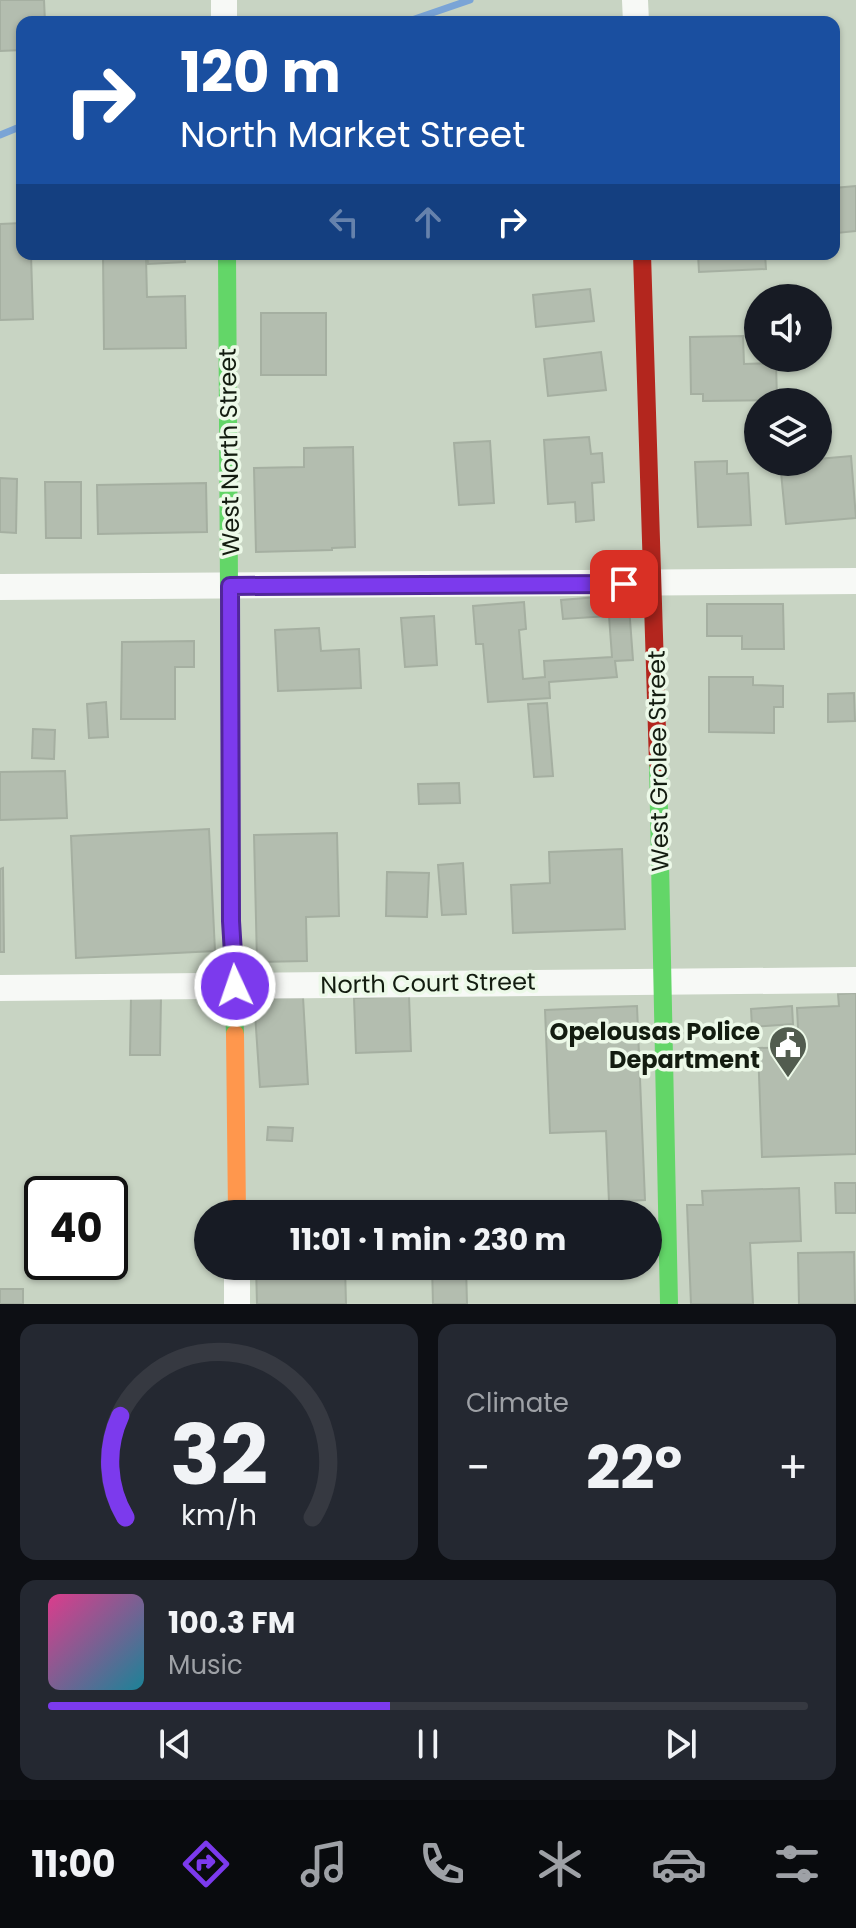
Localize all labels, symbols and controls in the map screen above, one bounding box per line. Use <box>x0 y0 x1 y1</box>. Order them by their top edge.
text: 120 m <box>180 33 341 112</box>
icon: right <box>48 48 152 152</box>
text: North Market Street <box>180 109 525 160</box>
icon: left <box>322 200 366 244</box>
icon: ahead <box>406 200 450 244</box>
icon: right <box>490 200 534 244</box>
map controls <box>744 284 832 476</box>
button: sound <box>744 284 832 372</box>
street label: West North Street <box>211 348 247 556</box>
button: layers <box>744 388 832 476</box>
pin <box>590 550 658 618</box>
icon: arrive <box>602 562 646 606</box>
street label: West Grolee Street <box>640 650 676 872</box>
position arrow <box>193 944 277 1028</box>
street label: North Court Street <box>320 965 536 1001</box>
place label: Opelousas Police Department <box>550 1015 760 1076</box>
public building icon: Opelousas Police Department <box>767 1024 809 1079</box>
speed limit sign: 40 <box>24 1176 128 1280</box>
text: 11:01 · 1 min · 230 m <box>290 1218 566 1261</box>
text: Climate <box>466 1385 569 1421</box>
text: 32 <box>170 1397 268 1513</box>
text: 22° <box>586 1426 682 1510</box>
text: − <box>466 1437 490 1498</box>
text: + <box>778 1437 808 1498</box>
text: km/h <box>181 1495 257 1535</box>
text: 100.3 FM <box>168 1601 295 1644</box>
text: Music <box>168 1647 243 1683</box>
icon: previous <box>153 1722 197 1766</box>
icon: pause <box>406 1722 450 1766</box>
icon: next <box>659 1722 703 1766</box>
icon: directions <box>178 1836 234 1892</box>
icon: music <box>296 1836 352 1892</box>
icon: phone <box>414 1836 470 1892</box>
icon: climate <box>532 1836 588 1892</box>
icon: car <box>651 1836 707 1892</box>
icon: filters <box>769 1836 825 1892</box>
text: 11:00 <box>31 1839 115 1890</box>

